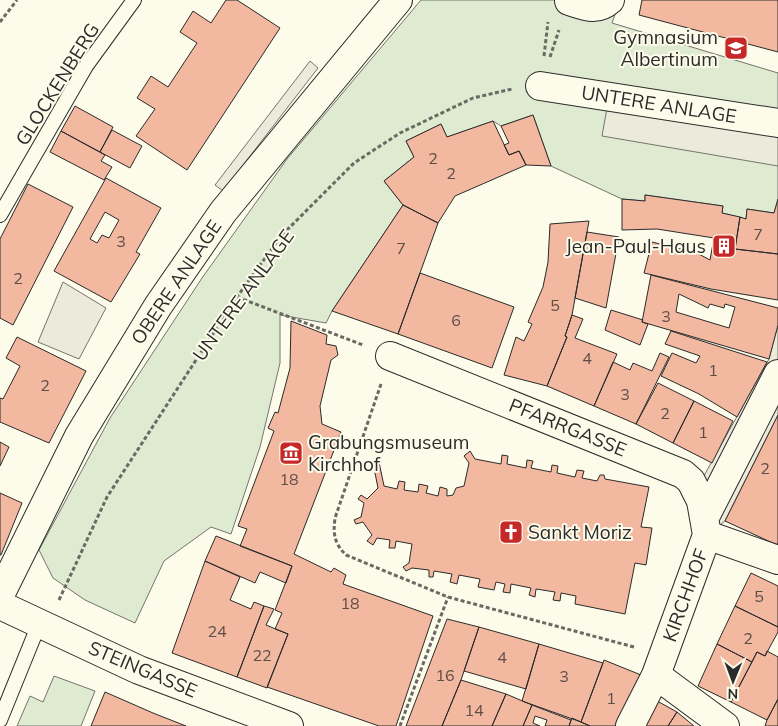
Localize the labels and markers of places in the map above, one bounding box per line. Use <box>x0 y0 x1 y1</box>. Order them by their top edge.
place label: Gymnasium Albertinum <box>613 25 718 71</box>
school or university icon: Gymnasium Albertinum <box>723 35 749 61</box>
building icon: Jean-Paul-Haus <box>711 233 737 259</box>
place label: Jean-Paul-Haus <box>565 234 706 258</box>
place label: Grabungsmuseum Kirchhof <box>308 430 470 476</box>
museum icon: Grabungsmuseum Kirchhof <box>278 440 304 466</box>
church icon: Sankt Moriz <box>498 519 524 545</box>
place label: Sankt Moriz <box>528 520 632 544</box>

